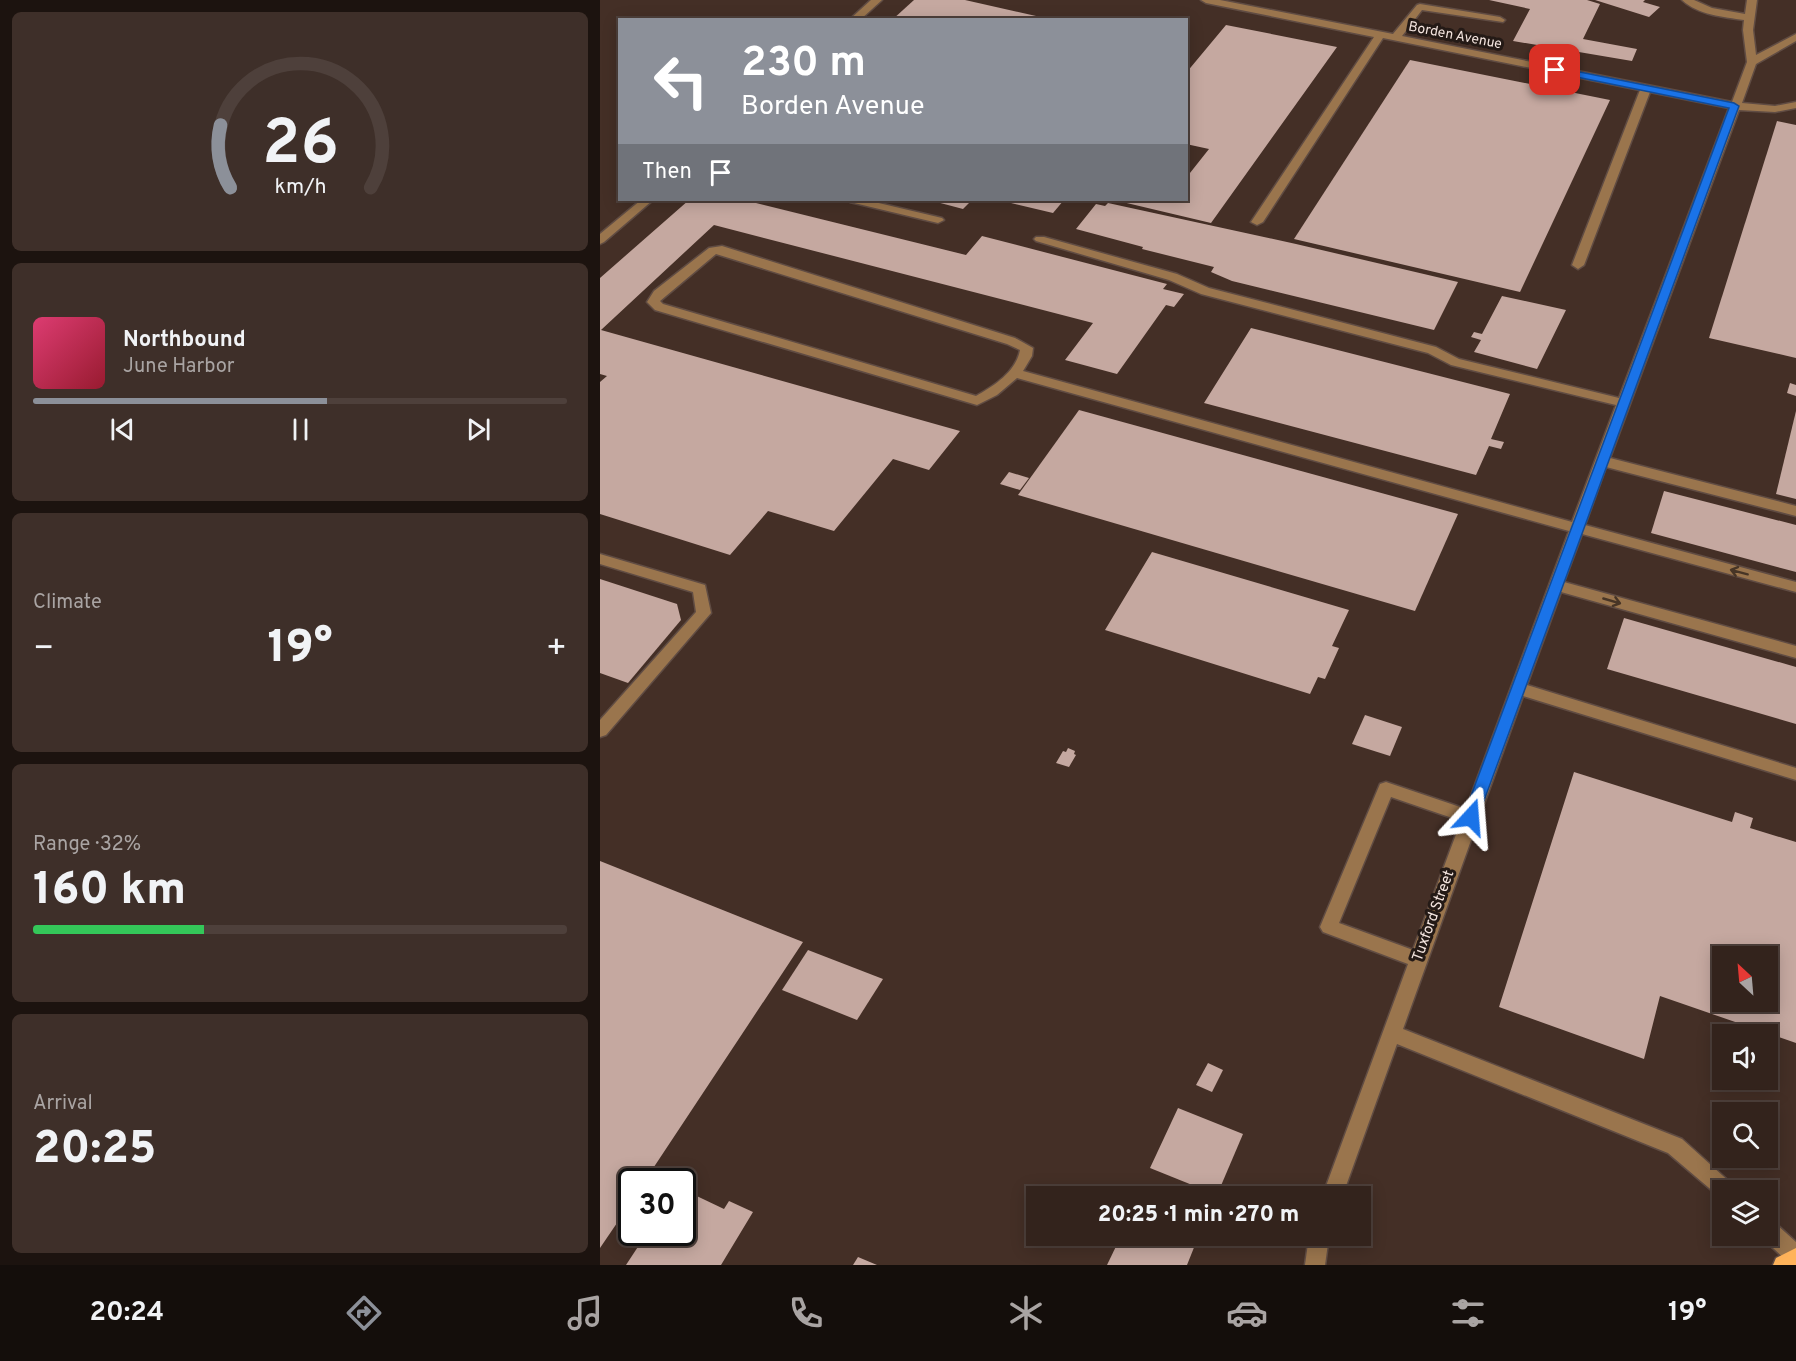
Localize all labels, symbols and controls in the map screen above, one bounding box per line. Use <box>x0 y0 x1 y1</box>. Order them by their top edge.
street label: Borden Avenue <box>1407 19 1503 53</box>
text: 230 m <box>741 38 866 91</box>
icon: left <box>642 42 720 120</box>
pin <box>1529 44 1580 95</box>
icon: arrive <box>1538 53 1571 86</box>
text: Borden Avenue <box>741 90 924 124</box>
text: 26 <box>262 107 338 186</box>
icon: arrive <box>704 156 737 189</box>
text: Then <box>642 159 692 186</box>
text: km/h <box>274 175 326 202</box>
text: Northbound <box>123 327 246 354</box>
text: June Harbor <box>123 354 235 380</box>
icon: previous <box>106 413 139 446</box>
icon: pause <box>284 413 317 446</box>
icon: next <box>462 413 495 446</box>
one-way arrow <box>1730 565 1749 577</box>
text: Climate <box>33 590 102 616</box>
one-way arrow <box>1603 596 1622 607</box>
text: 19° <box>267 621 333 678</box>
text: − <box>33 629 54 671</box>
text: + <box>546 629 567 671</box>
position arrow <box>1439 785 1503 849</box>
text: Range · 32% <box>33 832 141 858</box>
text: 160 km <box>33 863 186 920</box>
street label: Tuxford Street <box>1409 868 1459 964</box>
north arrow <box>1712 946 1778 1012</box>
map controls <box>1712 946 1778 1246</box>
button: sound <box>1712 1024 1778 1090</box>
text: Arrival <box>33 1091 93 1117</box>
button: search <box>1712 1102 1778 1168</box>
text: 20:25 <box>33 1122 156 1179</box>
speed limit sign: 30 <box>618 1168 696 1246</box>
button: layers <box>1712 1180 1778 1246</box>
text: 20:25 · 1 min · 270 m <box>1098 1202 1299 1229</box>
icon: directions <box>343 1292 385 1334</box>
icon: music <box>564 1292 606 1334</box>
icon: phone <box>785 1292 827 1334</box>
icon: climate <box>1005 1292 1047 1334</box>
icon: car <box>1226 1292 1268 1334</box>
icon: filters <box>1447 1292 1489 1334</box>
text: 20:24 <box>89 1296 164 1330</box>
text: 19° <box>1668 1296 1707 1330</box>

